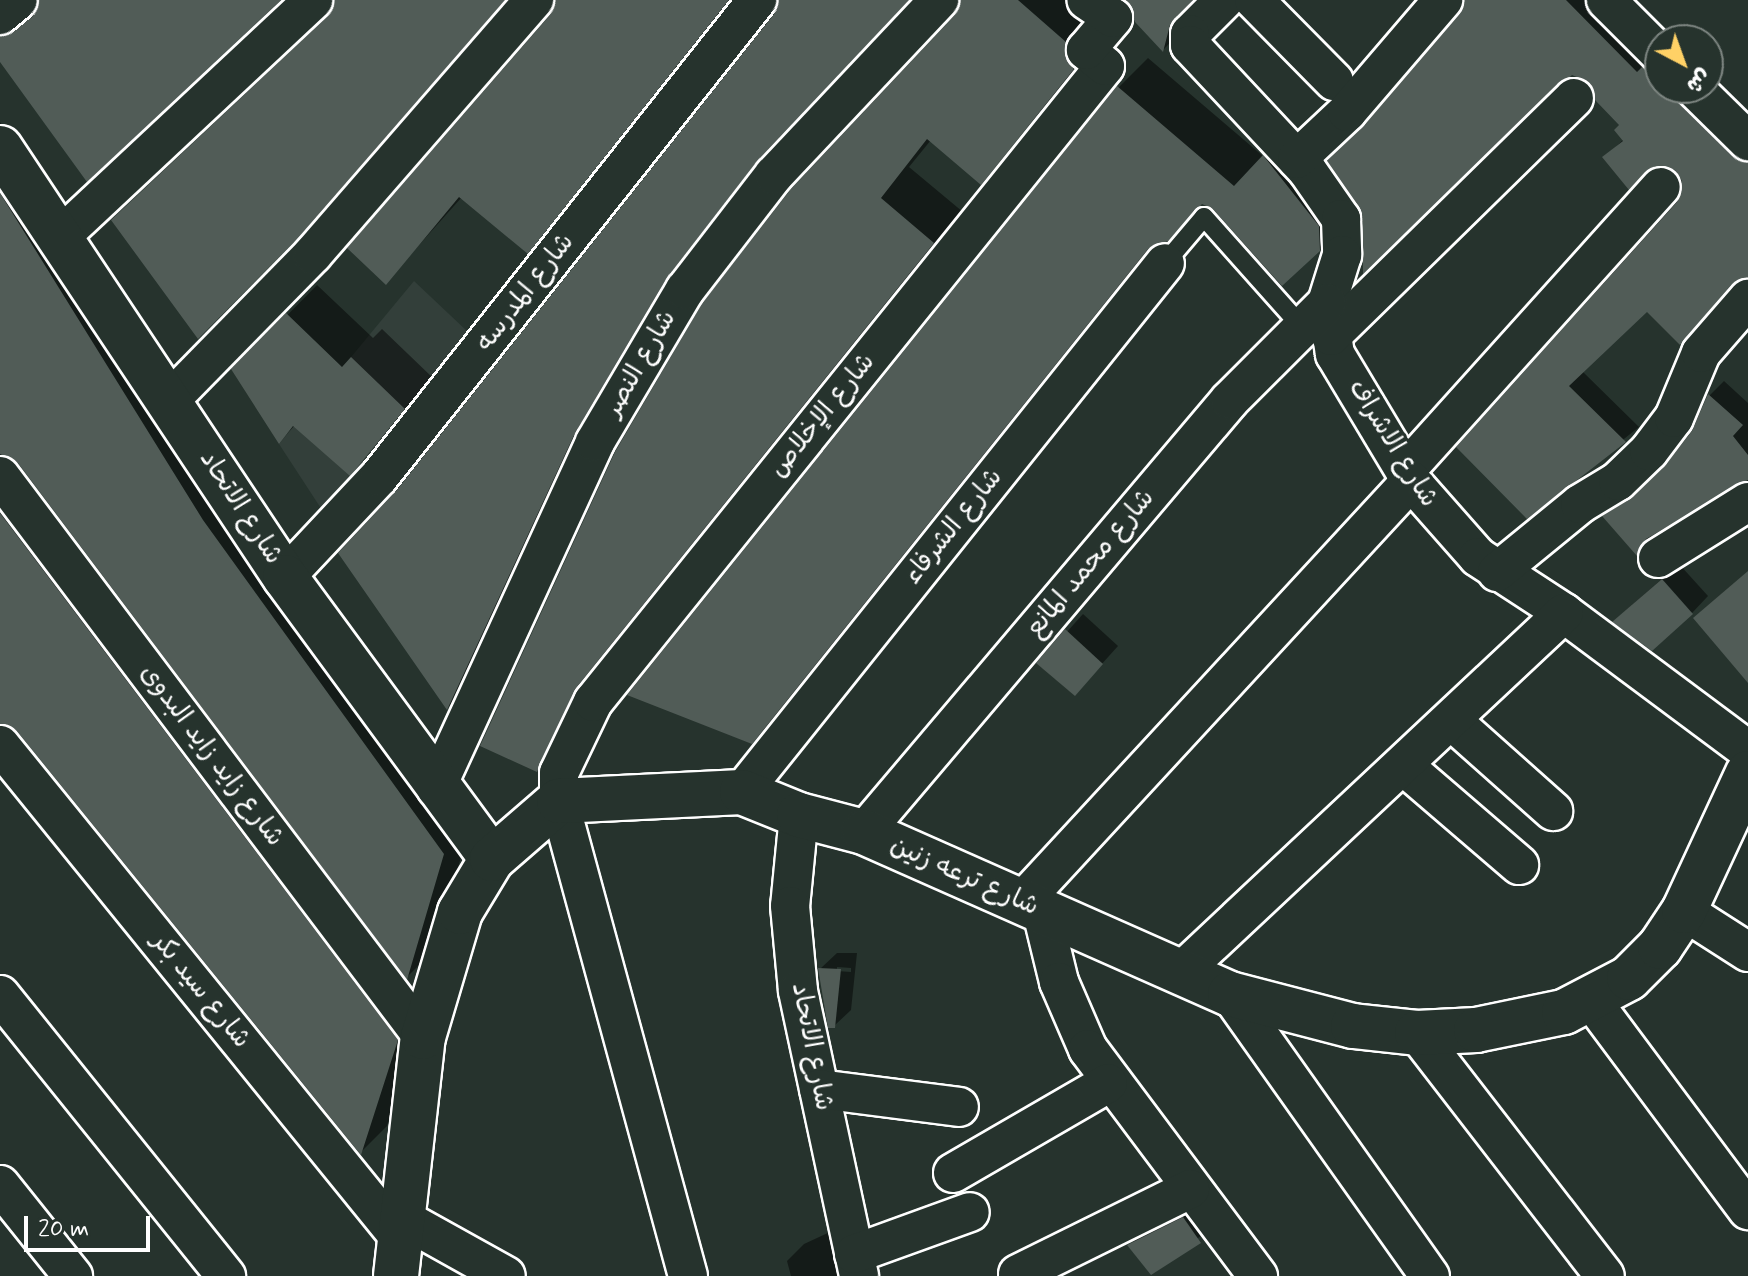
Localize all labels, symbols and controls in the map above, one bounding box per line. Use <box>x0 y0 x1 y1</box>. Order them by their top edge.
north arrow <box>1644 24 1724 104</box>
text: ش <box>1680 62 1717 99</box>
street label: شارع المدرسه <box>470 228 582 358</box>
street label: شارع النصر <box>598 305 684 423</box>
street label: شارع الإخلاص <box>764 348 882 484</box>
street label: شارع الاشراف <box>1341 375 1443 513</box>
street label: شارع الاتحاد <box>192 445 288 571</box>
street label: شارع الشرفاء <box>898 463 1010 591</box>
street label: شارع محمد المانع <box>1020 484 1162 644</box>
street label: شارع زايد زايد البدوى <box>132 659 290 853</box>
street label: شارع ترعه زنين <box>885 830 1043 924</box>
street label: شارع سيد بكر <box>144 927 256 1055</box>
street label: شارع الاتحاد <box>783 981 839 1113</box>
scale bar <box>28 1200 154 1250</box>
text: 20 m <box>38 1214 89 1245</box>

